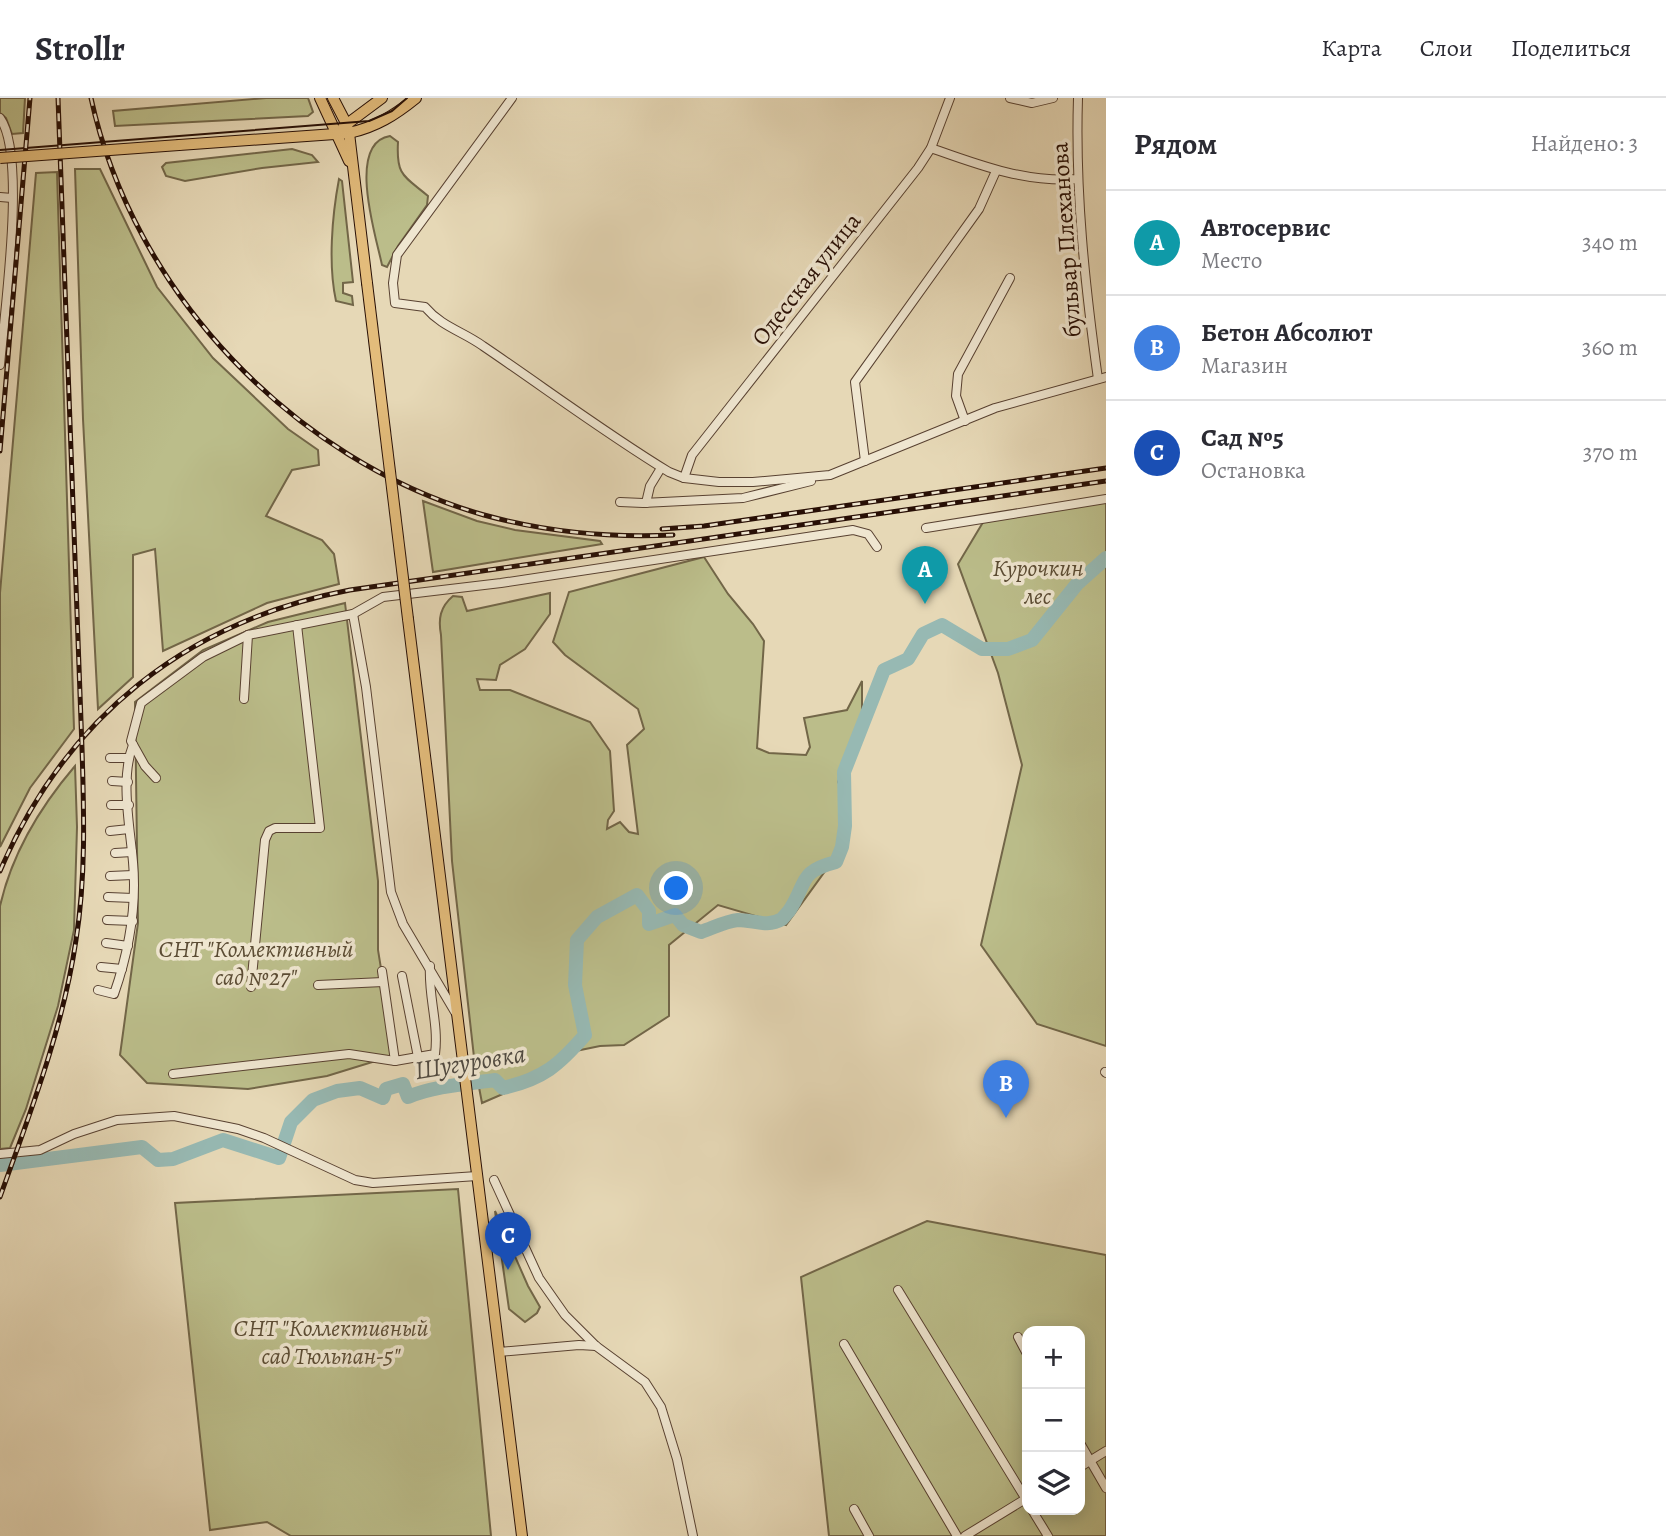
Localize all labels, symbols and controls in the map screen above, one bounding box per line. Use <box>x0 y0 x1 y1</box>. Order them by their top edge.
text: Strollr <box>35 26 125 71</box>
text: Карта <box>1321 32 1382 64</box>
text: Слои <box>1420 32 1473 64</box>
text: Поделиться <box>1511 32 1631 64</box>
text: Рядом <box>1134 124 1217 164</box>
text: Найдено: 3 <box>1531 128 1638 159</box>
street label: бульвар Плеханова <box>1043 141 1089 339</box>
street label: Одесская улица <box>744 206 868 352</box>
text: Автосервис <box>1201 210 1331 245</box>
text: A <box>1150 227 1164 258</box>
text: 340 m <box>1582 227 1638 258</box>
text: Место <box>1201 245 1262 276</box>
text: Бетон Абсолют <box>1201 315 1373 350</box>
text: B <box>1150 332 1164 363</box>
text: 360 m <box>1582 332 1638 363</box>
text: Магазин <box>1201 350 1288 381</box>
text: Сад №5 <box>1201 420 1284 455</box>
text: C <box>1150 437 1164 468</box>
text: 370 m <box>1583 437 1638 468</box>
text: Остановка <box>1201 455 1306 486</box>
pin: A <box>902 546 948 604</box>
park label: Курочкин лес <box>992 552 1084 612</box>
your location <box>659 871 693 905</box>
park label: СНТ "Коллективный сад №27" <box>159 933 353 993</box>
water label: Шугуровка <box>412 1036 528 1088</box>
pin: B <box>983 1060 1029 1118</box>
pin: C <box>485 1212 531 1270</box>
park label: СНТ "Коллективный сад Тюльпан-5" <box>234 1312 428 1372</box>
map controls <box>1022 1326 1085 1515</box>
button: + <box>1022 1326 1085 1389</box>
button: − <box>1022 1389 1085 1452</box>
button: layers <box>1022 1452 1085 1515</box>

